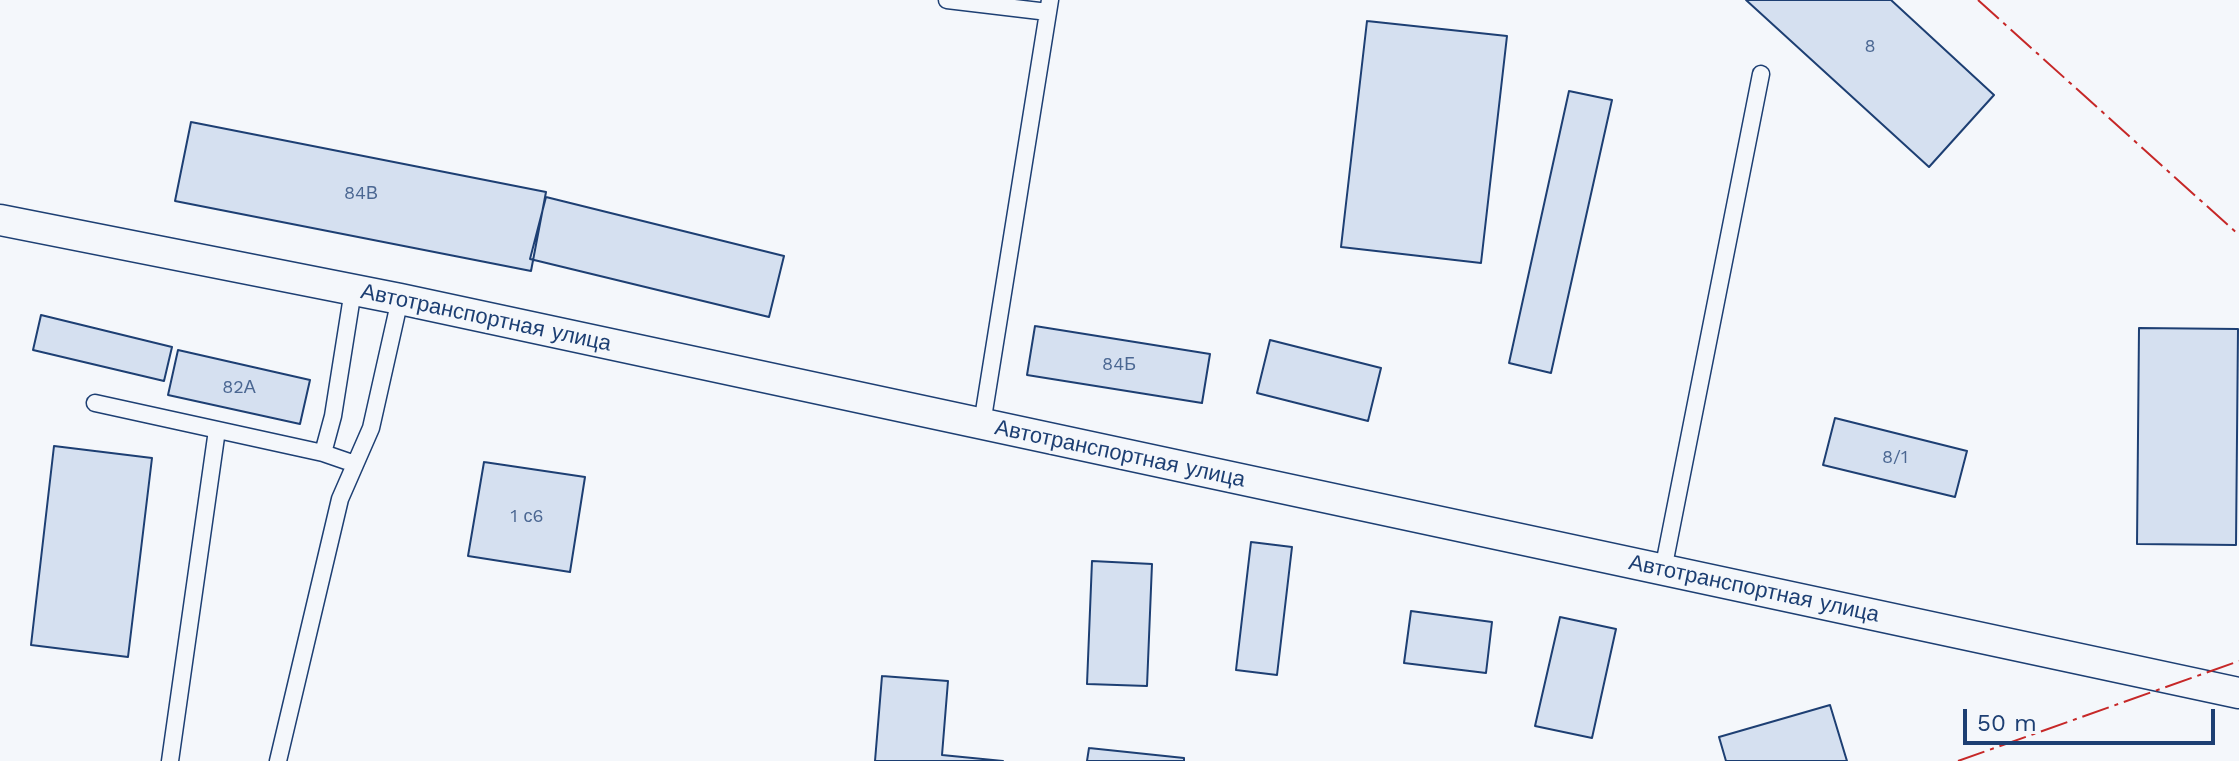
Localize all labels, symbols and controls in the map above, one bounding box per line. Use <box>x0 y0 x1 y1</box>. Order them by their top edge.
house number: 8 <box>1864 36 1876 58</box>
house number: 84В <box>344 183 378 205</box>
street label: Автотранспортная улица <box>358 279 614 357</box>
house number: 84Б <box>1102 354 1136 376</box>
house number: 82А <box>222 377 256 399</box>
street label: Автотранспортная улица <box>992 415 1248 493</box>
house number: 8/1 <box>1882 447 1908 469</box>
house number: 1 с6 <box>510 506 544 528</box>
street label: Автотранспортная улица <box>1626 550 1882 628</box>
scale bar <box>1967 693 2219 743</box>
text: 50 m <box>1977 709 2037 737</box>

